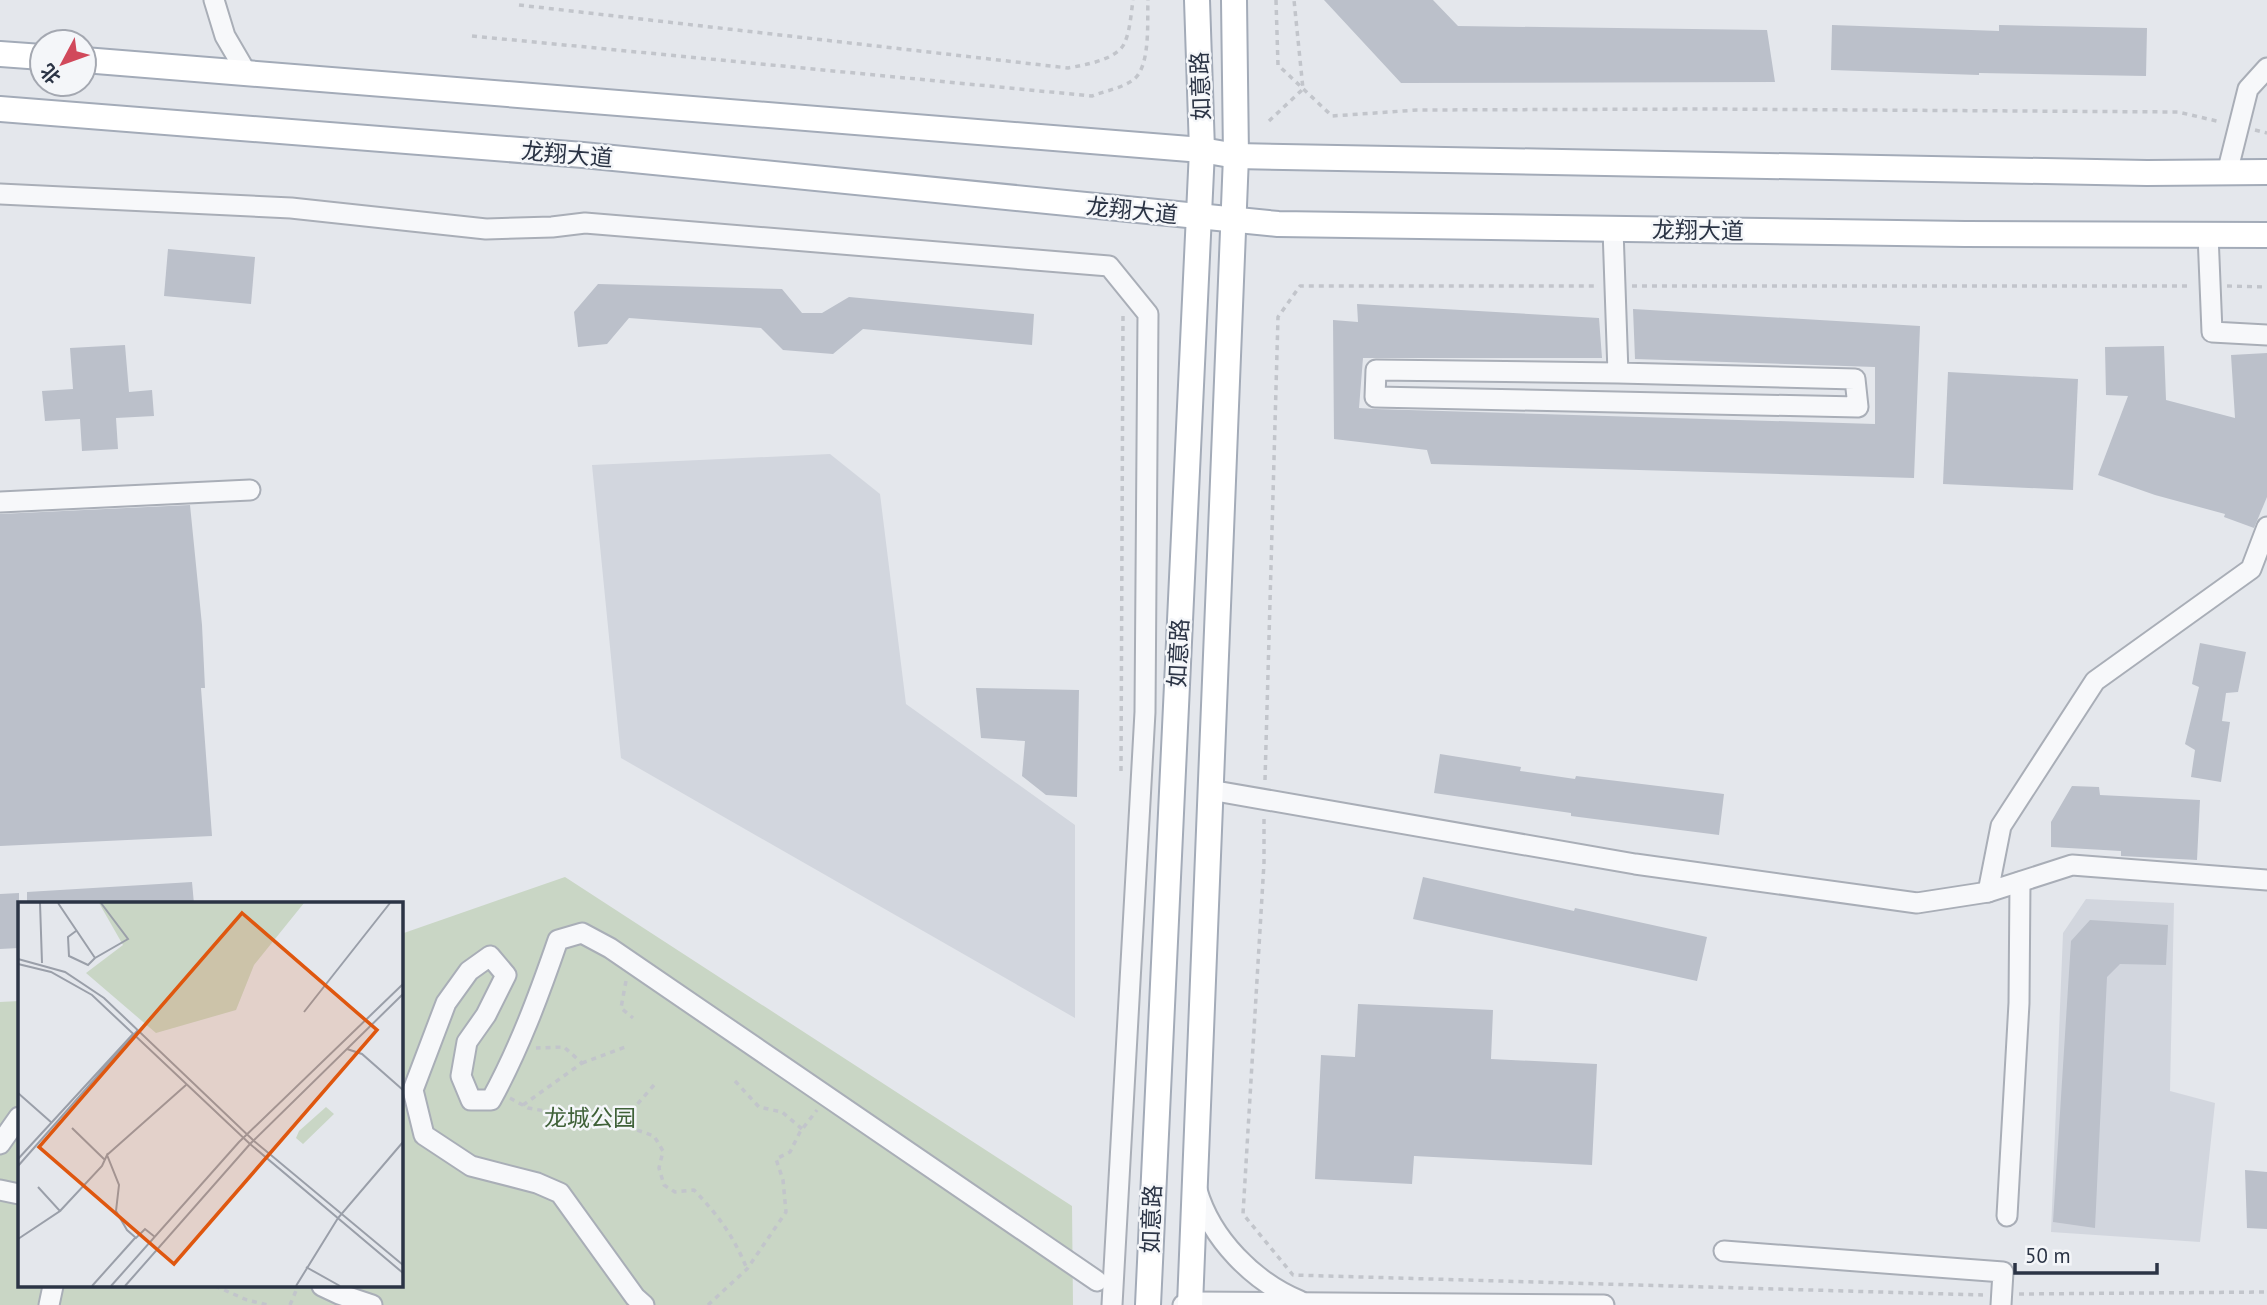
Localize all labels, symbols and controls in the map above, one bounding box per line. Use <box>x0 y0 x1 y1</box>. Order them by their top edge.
north arrow <box>28 28 98 98</box>
street label: 如意路 <box>1184 51 1216 121</box>
text: 北 <box>35 59 65 89</box>
street label: 龙翔大道 <box>520 136 614 172</box>
street label: 龙翔大道 <box>1085 191 1179 229</box>
street label: 龙翔大道 <box>1652 215 1744 245</box>
street label: 如意路 <box>1162 618 1194 688</box>
inset map <box>18 902 402 1288</box>
park label: 龙城公园 <box>544 1103 636 1132</box>
street label: 如意路 <box>1135 1184 1167 1254</box>
scale bar <box>2015 1232 2157 1276</box>
text: 50 m <box>2025 1242 2071 1269</box>

